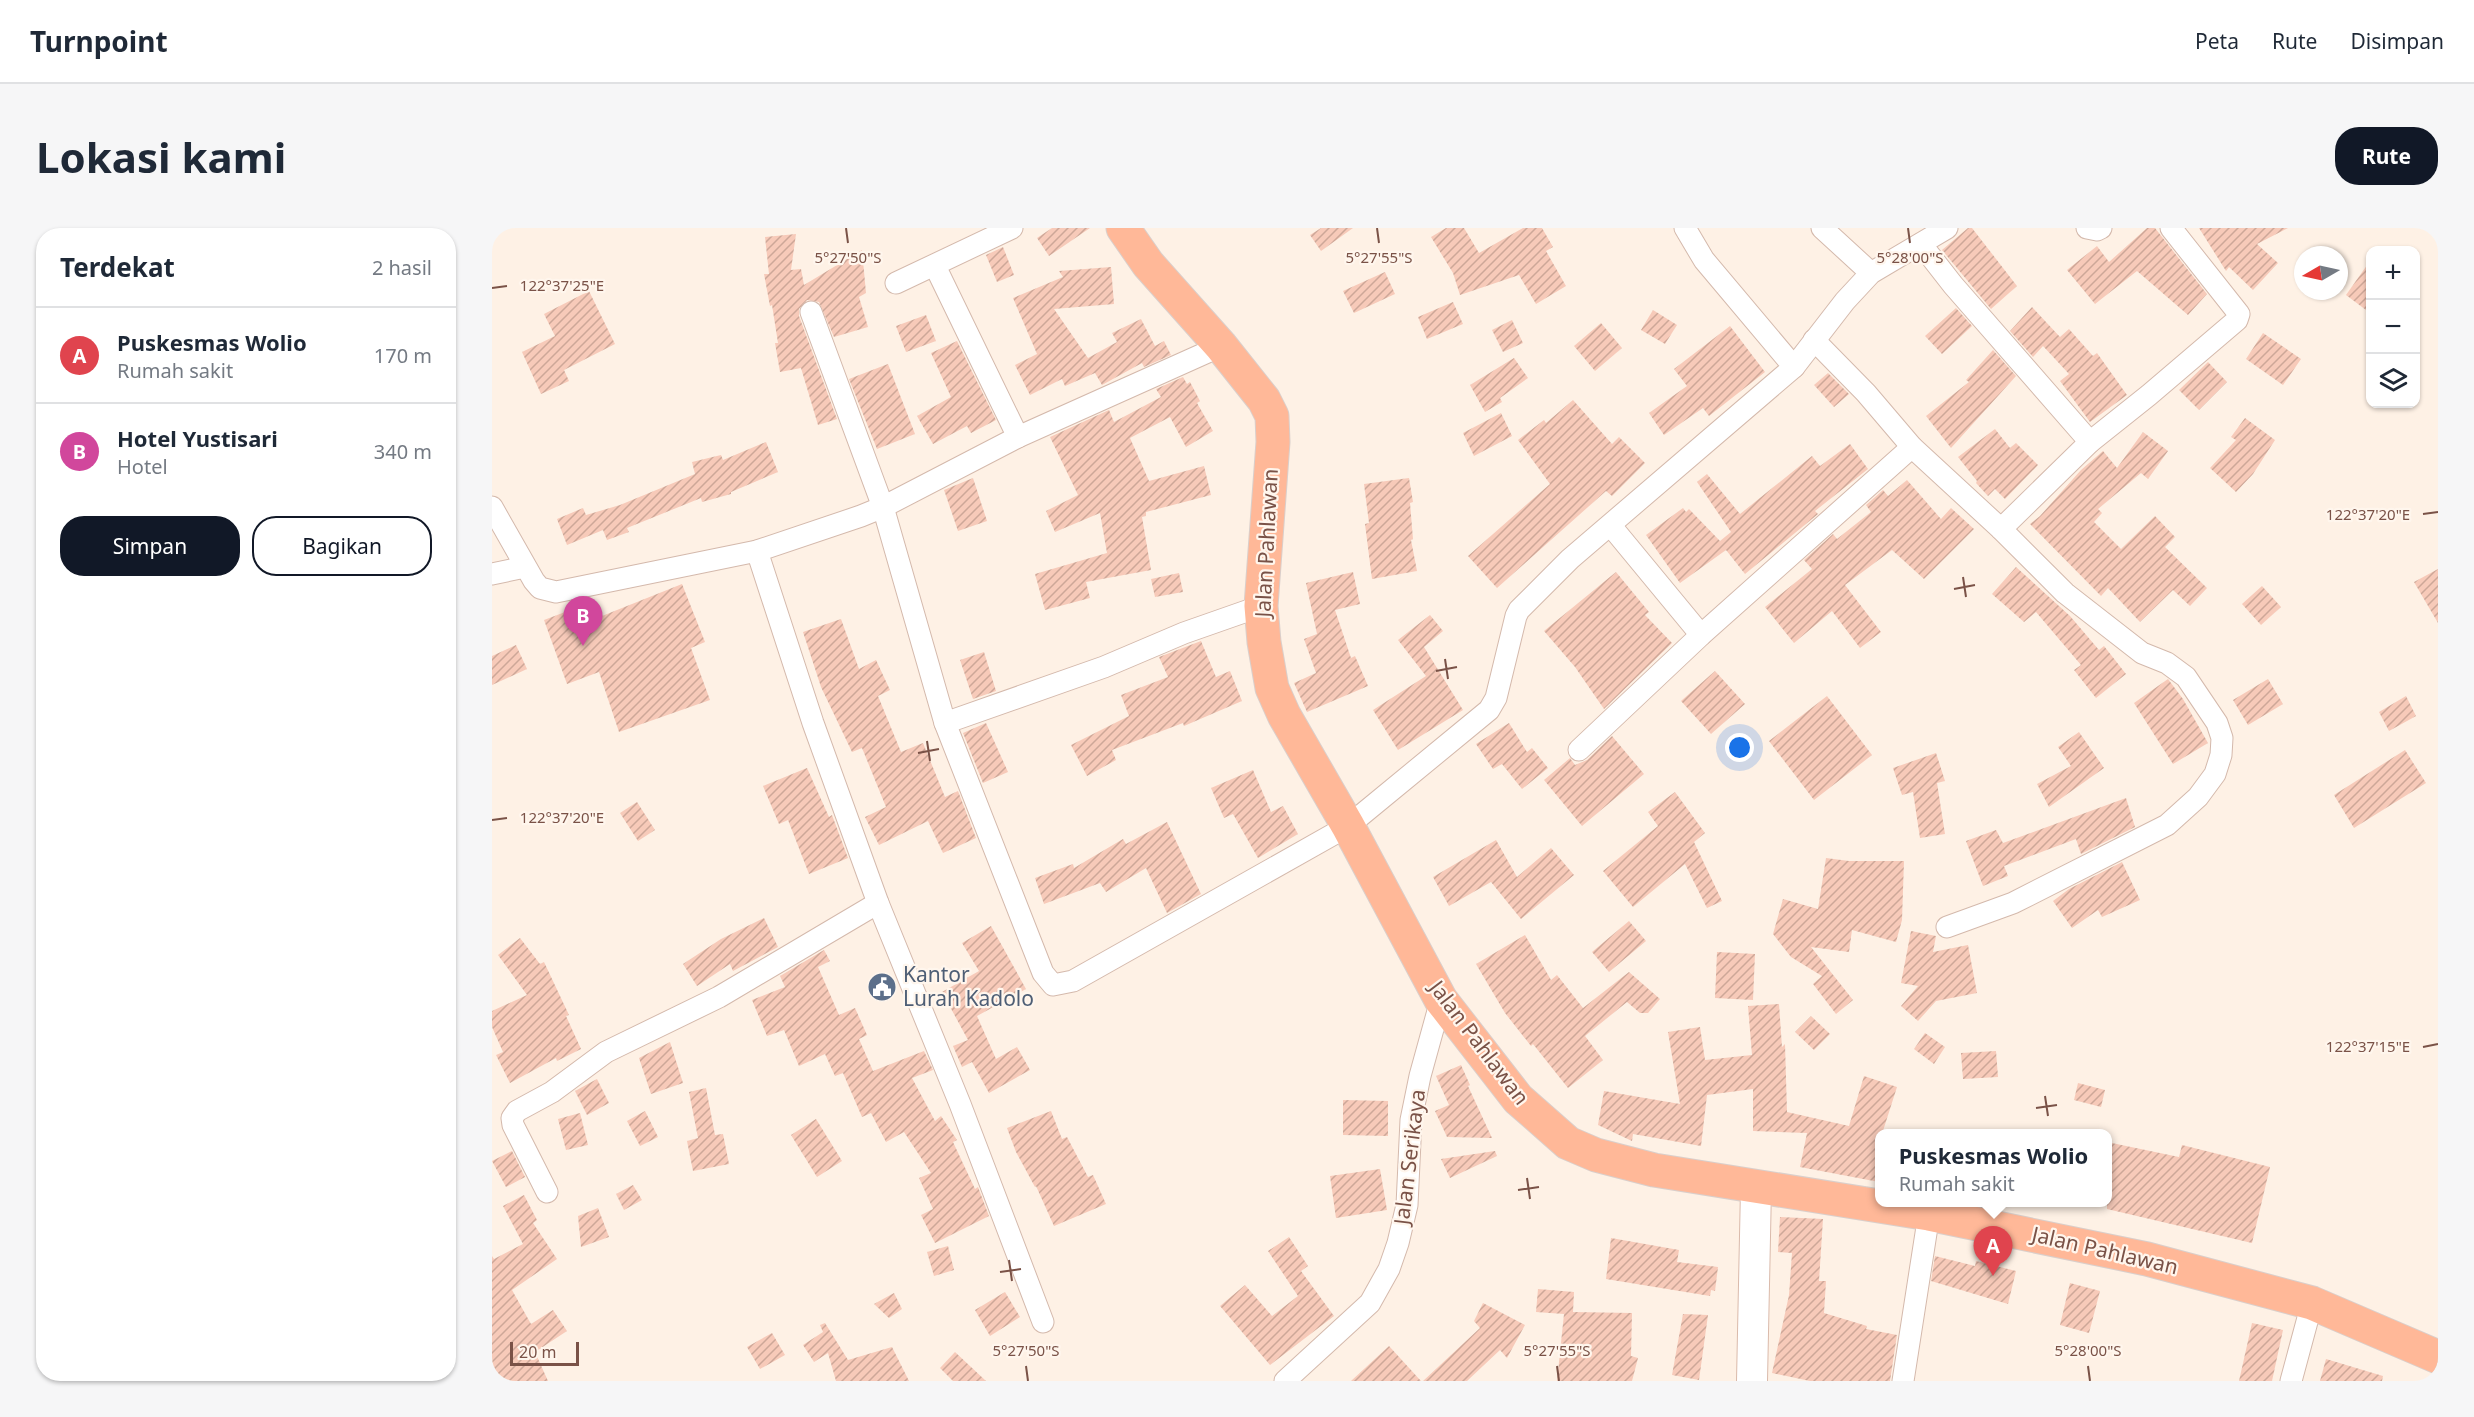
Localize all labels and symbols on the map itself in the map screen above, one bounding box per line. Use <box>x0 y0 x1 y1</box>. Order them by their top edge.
north arrow <box>2294 246 2348 300</box>
text: 5°27'50"S <box>814 247 882 267</box>
text: 5°27'55"S <box>1345 247 1413 267</box>
text: 5°28'00"S <box>1876 247 1944 267</box>
text: 122°37'25"E <box>520 275 604 295</box>
street label: Jalan Pahlawan <box>1248 468 1284 620</box>
text: 122°37'20"E <box>2326 504 2410 524</box>
pin: B <box>564 596 602 646</box>
your location <box>1725 733 1754 762</box>
text: 122°37'20"E <box>520 807 604 827</box>
place label: Kantor Lurah Kadolo <box>903 960 1034 1012</box>
public building icon: Kantor Lurah Kadolo <box>866 971 898 1003</box>
street label: Jalan Pahlawan <box>1423 973 1536 1110</box>
text: 122°37'15"E <box>2326 1036 2410 1056</box>
street label: Jalan Serikaya <box>1387 1088 1431 1228</box>
street label: Jalan Pahlawan <box>2027 1219 2181 1280</box>
pin: A <box>1974 1226 2012 1276</box>
scale bar <box>510 1339 579 1366</box>
text: 5°27'50"S <box>992 1340 1060 1360</box>
text: 5°27'55"S <box>1523 1340 1591 1360</box>
text: 5°28'00"S <box>2054 1340 2122 1360</box>

